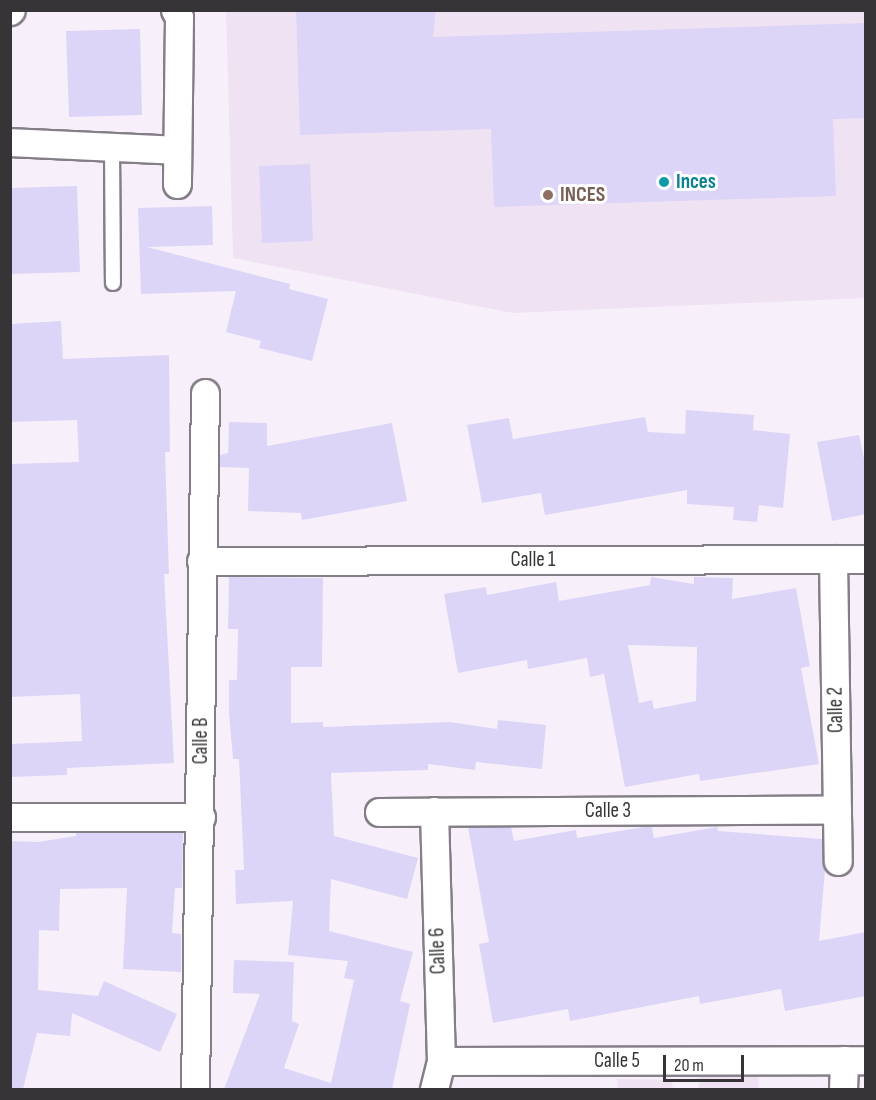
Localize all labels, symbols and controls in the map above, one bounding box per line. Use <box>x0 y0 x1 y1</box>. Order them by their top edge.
place label: Inces <box>676 169 716 195</box>
marker: Inces <box>657 175 671 189</box>
place label: INCES <box>560 182 605 208</box>
marker: INCES <box>541 188 555 202</box>
street label: Calle 1 <box>511 547 555 573</box>
street label: Calle 2 <box>823 687 849 733</box>
street label: Calle B <box>188 718 214 764</box>
street label: Calle 3 <box>585 798 631 824</box>
street label: Calle 6 <box>425 927 451 975</box>
scale bar <box>666 1043 747 1081</box>
street label: Calle 5 <box>594 1048 640 1074</box>
text: 20 m <box>674 1055 704 1076</box>

